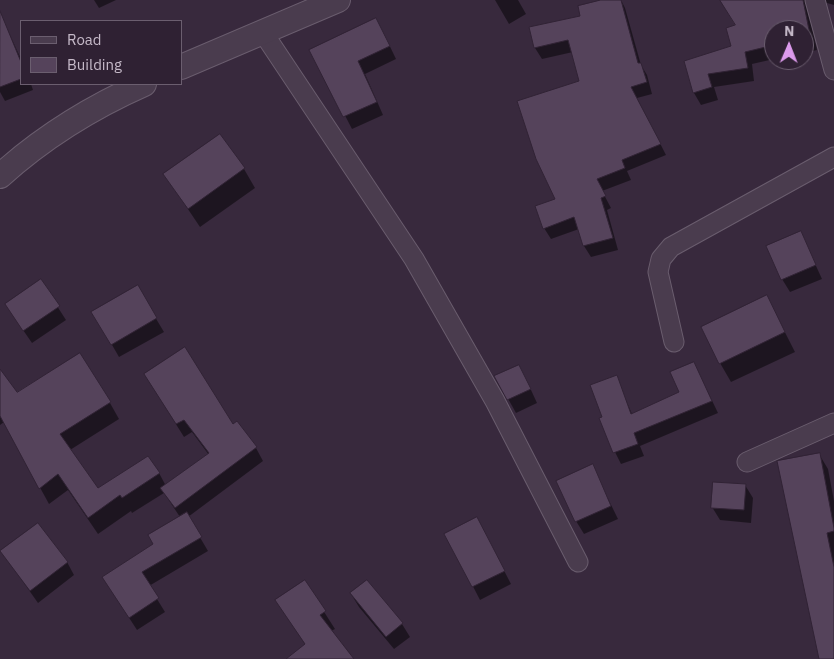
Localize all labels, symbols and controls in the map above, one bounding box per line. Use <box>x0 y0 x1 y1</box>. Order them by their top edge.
legend <box>20 20 182 85</box>
north arrow <box>764 20 814 70</box>
text: N <box>784 22 794 40</box>
text: Road <box>67 30 102 49</box>
text: Building <box>67 55 122 74</box>

